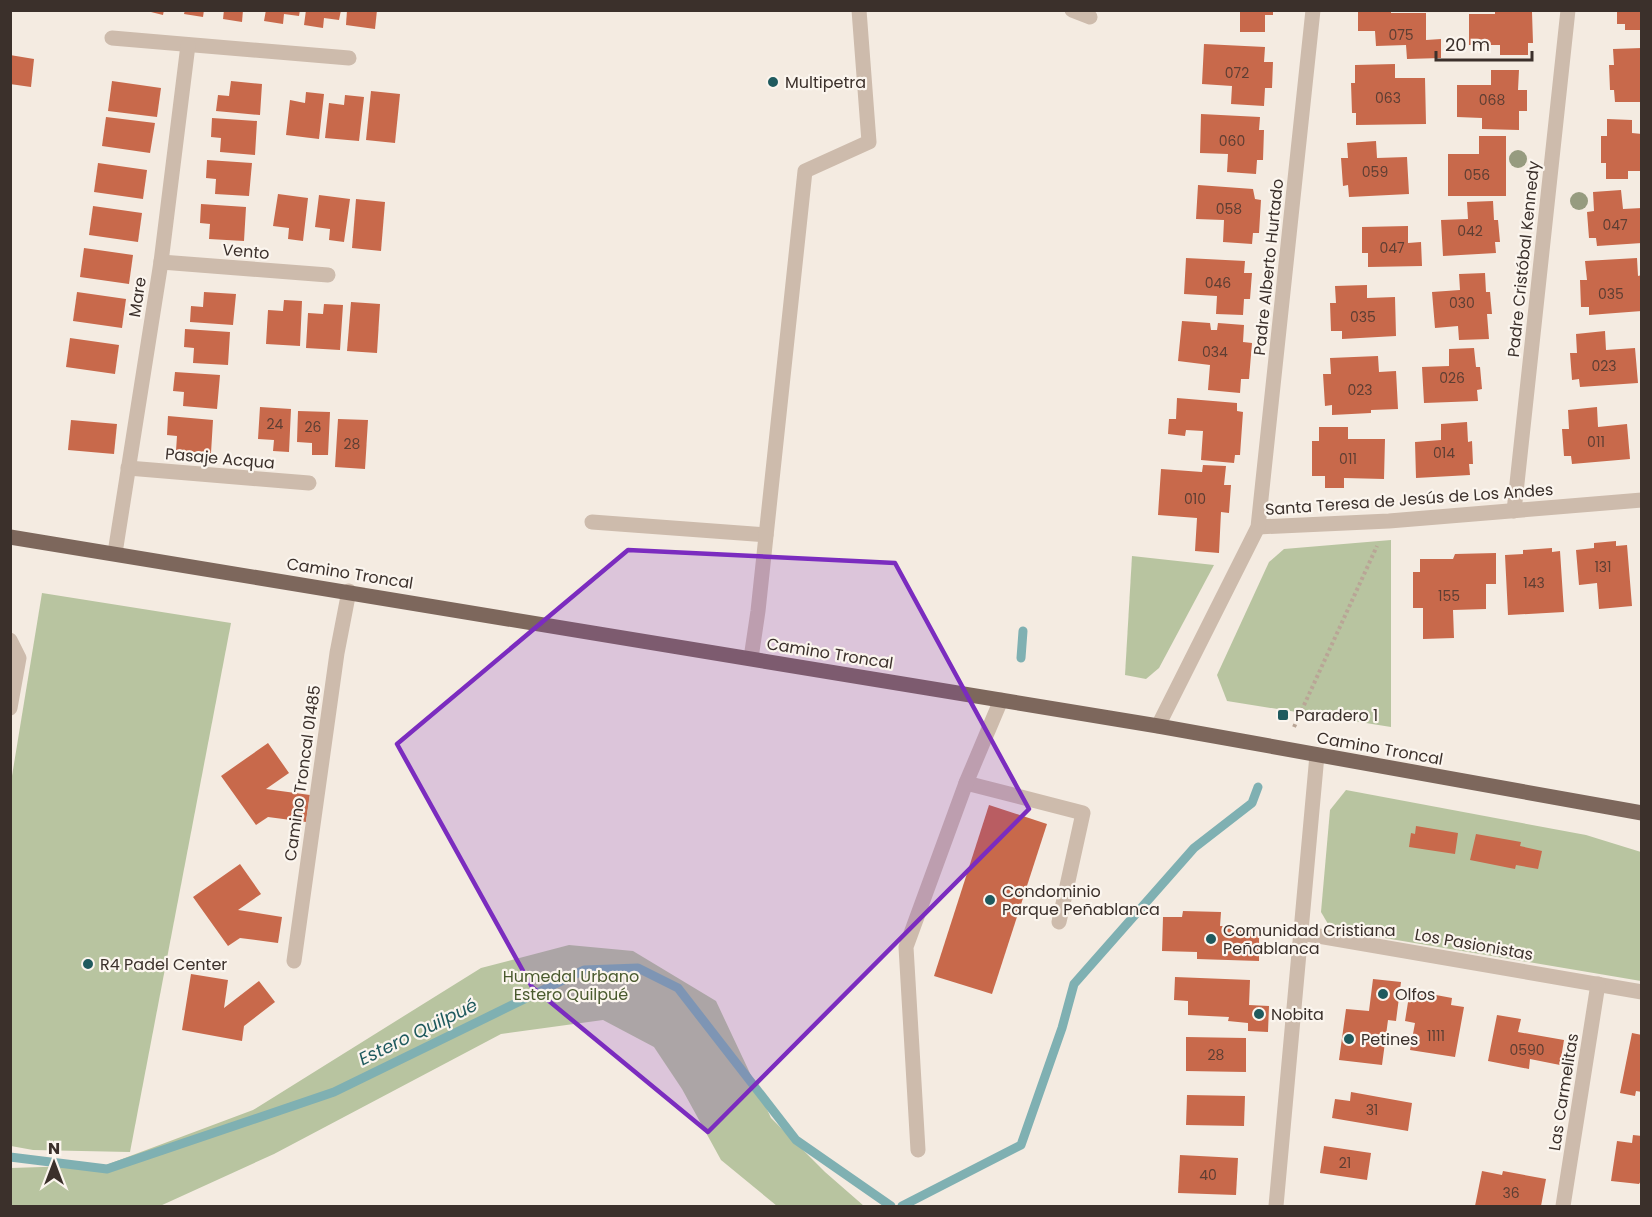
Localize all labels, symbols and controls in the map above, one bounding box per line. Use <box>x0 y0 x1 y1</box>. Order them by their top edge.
scale bar <box>1436 24 1532 62</box>
house number: 075 <box>1388 25 1414 45</box>
text: 20 m <box>1445 32 1490 57</box>
house number: 072 <box>1225 63 1249 83</box>
place label: Multipetra <box>785 71 866 94</box>
marker: Multipetra <box>766 75 780 89</box>
house number: 063 <box>1375 88 1401 108</box>
house number: 068 <box>1479 90 1505 110</box>
house number: 060 <box>1219 131 1245 151</box>
street label: Padre Cristóbal Kennedy <box>1502 160 1545 358</box>
house number: 059 <box>1362 162 1388 182</box>
house number: 056 <box>1464 165 1490 185</box>
street label: Padre Alberto Hurtado <box>1248 177 1289 357</box>
house number: 058 <box>1216 199 1242 219</box>
house number: 047 <box>1602 215 1628 235</box>
house number: 042 <box>1457 221 1483 241</box>
street label: Vento <box>222 238 270 265</box>
house number: 047 <box>1379 238 1405 258</box>
house number: 046 <box>1205 273 1231 293</box>
street label: Mare <box>123 275 152 319</box>
house number: 035 <box>1598 284 1624 304</box>
house number: 030 <box>1449 293 1475 313</box>
house number: 035 <box>1350 307 1376 327</box>
house number: 034 <box>1202 342 1228 362</box>
house number: 023 <box>1591 356 1617 376</box>
house number: 026 <box>1439 368 1465 388</box>
house number: 023 <box>1347 380 1373 400</box>
house number: 24 <box>267 414 284 434</box>
house number: 26 <box>305 417 322 437</box>
house number: 011 <box>1587 432 1605 452</box>
house number: 28 <box>344 434 361 454</box>
street label: Pasaje Acqua <box>164 442 276 475</box>
house number: 014 <box>1433 443 1455 463</box>
house number: 011 <box>1339 449 1357 469</box>
street label: Santa Teresa de Jesús de Los Andes <box>1264 478 1554 521</box>
house number: 010 <box>1184 489 1206 509</box>
street label: Camino Troncal <box>285 552 415 595</box>
house number: 131 <box>1594 557 1612 577</box>
house number: 143 <box>1523 573 1545 593</box>
house number: 155 <box>1438 586 1460 606</box>
street label: Camino Troncal <box>765 632 895 675</box>
street label: Camino Troncal 01485 <box>279 684 326 863</box>
place label: Paradero 1 <box>1295 704 1378 727</box>
marker: Paradero 1 <box>1276 708 1290 722</box>
street label: Camino Troncal <box>1315 726 1445 771</box>
place label: Condominio Parque Peñablanca <box>1002 880 1160 921</box>
marker: Condominio Parque Peñablanca <box>983 893 997 907</box>
place label: Comunidad Cristiana Peñablanca <box>1223 919 1395 960</box>
street label: Los Pasionistas <box>1413 923 1535 966</box>
marker: Comunidad Cristiana Peñablanca <box>1204 932 1218 946</box>
place label: R4 Padel Center <box>100 953 227 976</box>
marker: R4 Padel Center <box>81 957 95 971</box>
park label: Humedal Urbano Estero Quilpué <box>503 965 639 1006</box>
place label: Olfos <box>1395 983 1435 1006</box>
marker: Olfos <box>1376 987 1390 1001</box>
water label: Estero Quilpué <box>354 992 481 1071</box>
place label: Nobita <box>1271 1003 1324 1026</box>
marker: Nobita <box>1252 1007 1266 1021</box>
house number: 1111 <box>1427 1026 1445 1046</box>
place label: Petines <box>1361 1028 1418 1051</box>
marker: Petines <box>1342 1032 1356 1046</box>
street label: Las Carmelitas <box>1543 1032 1584 1153</box>
house number: 0590 <box>1509 1040 1545 1060</box>
house number: 28 <box>1208 1045 1225 1065</box>
house number: 31 <box>1366 1100 1378 1120</box>
north arrow <box>24 1133 84 1193</box>
text: N <box>48 1137 60 1160</box>
house number: 21 <box>1339 1153 1351 1173</box>
house number: 40 <box>1199 1165 1217 1185</box>
house number: 36 <box>1502 1183 1520 1203</box>

